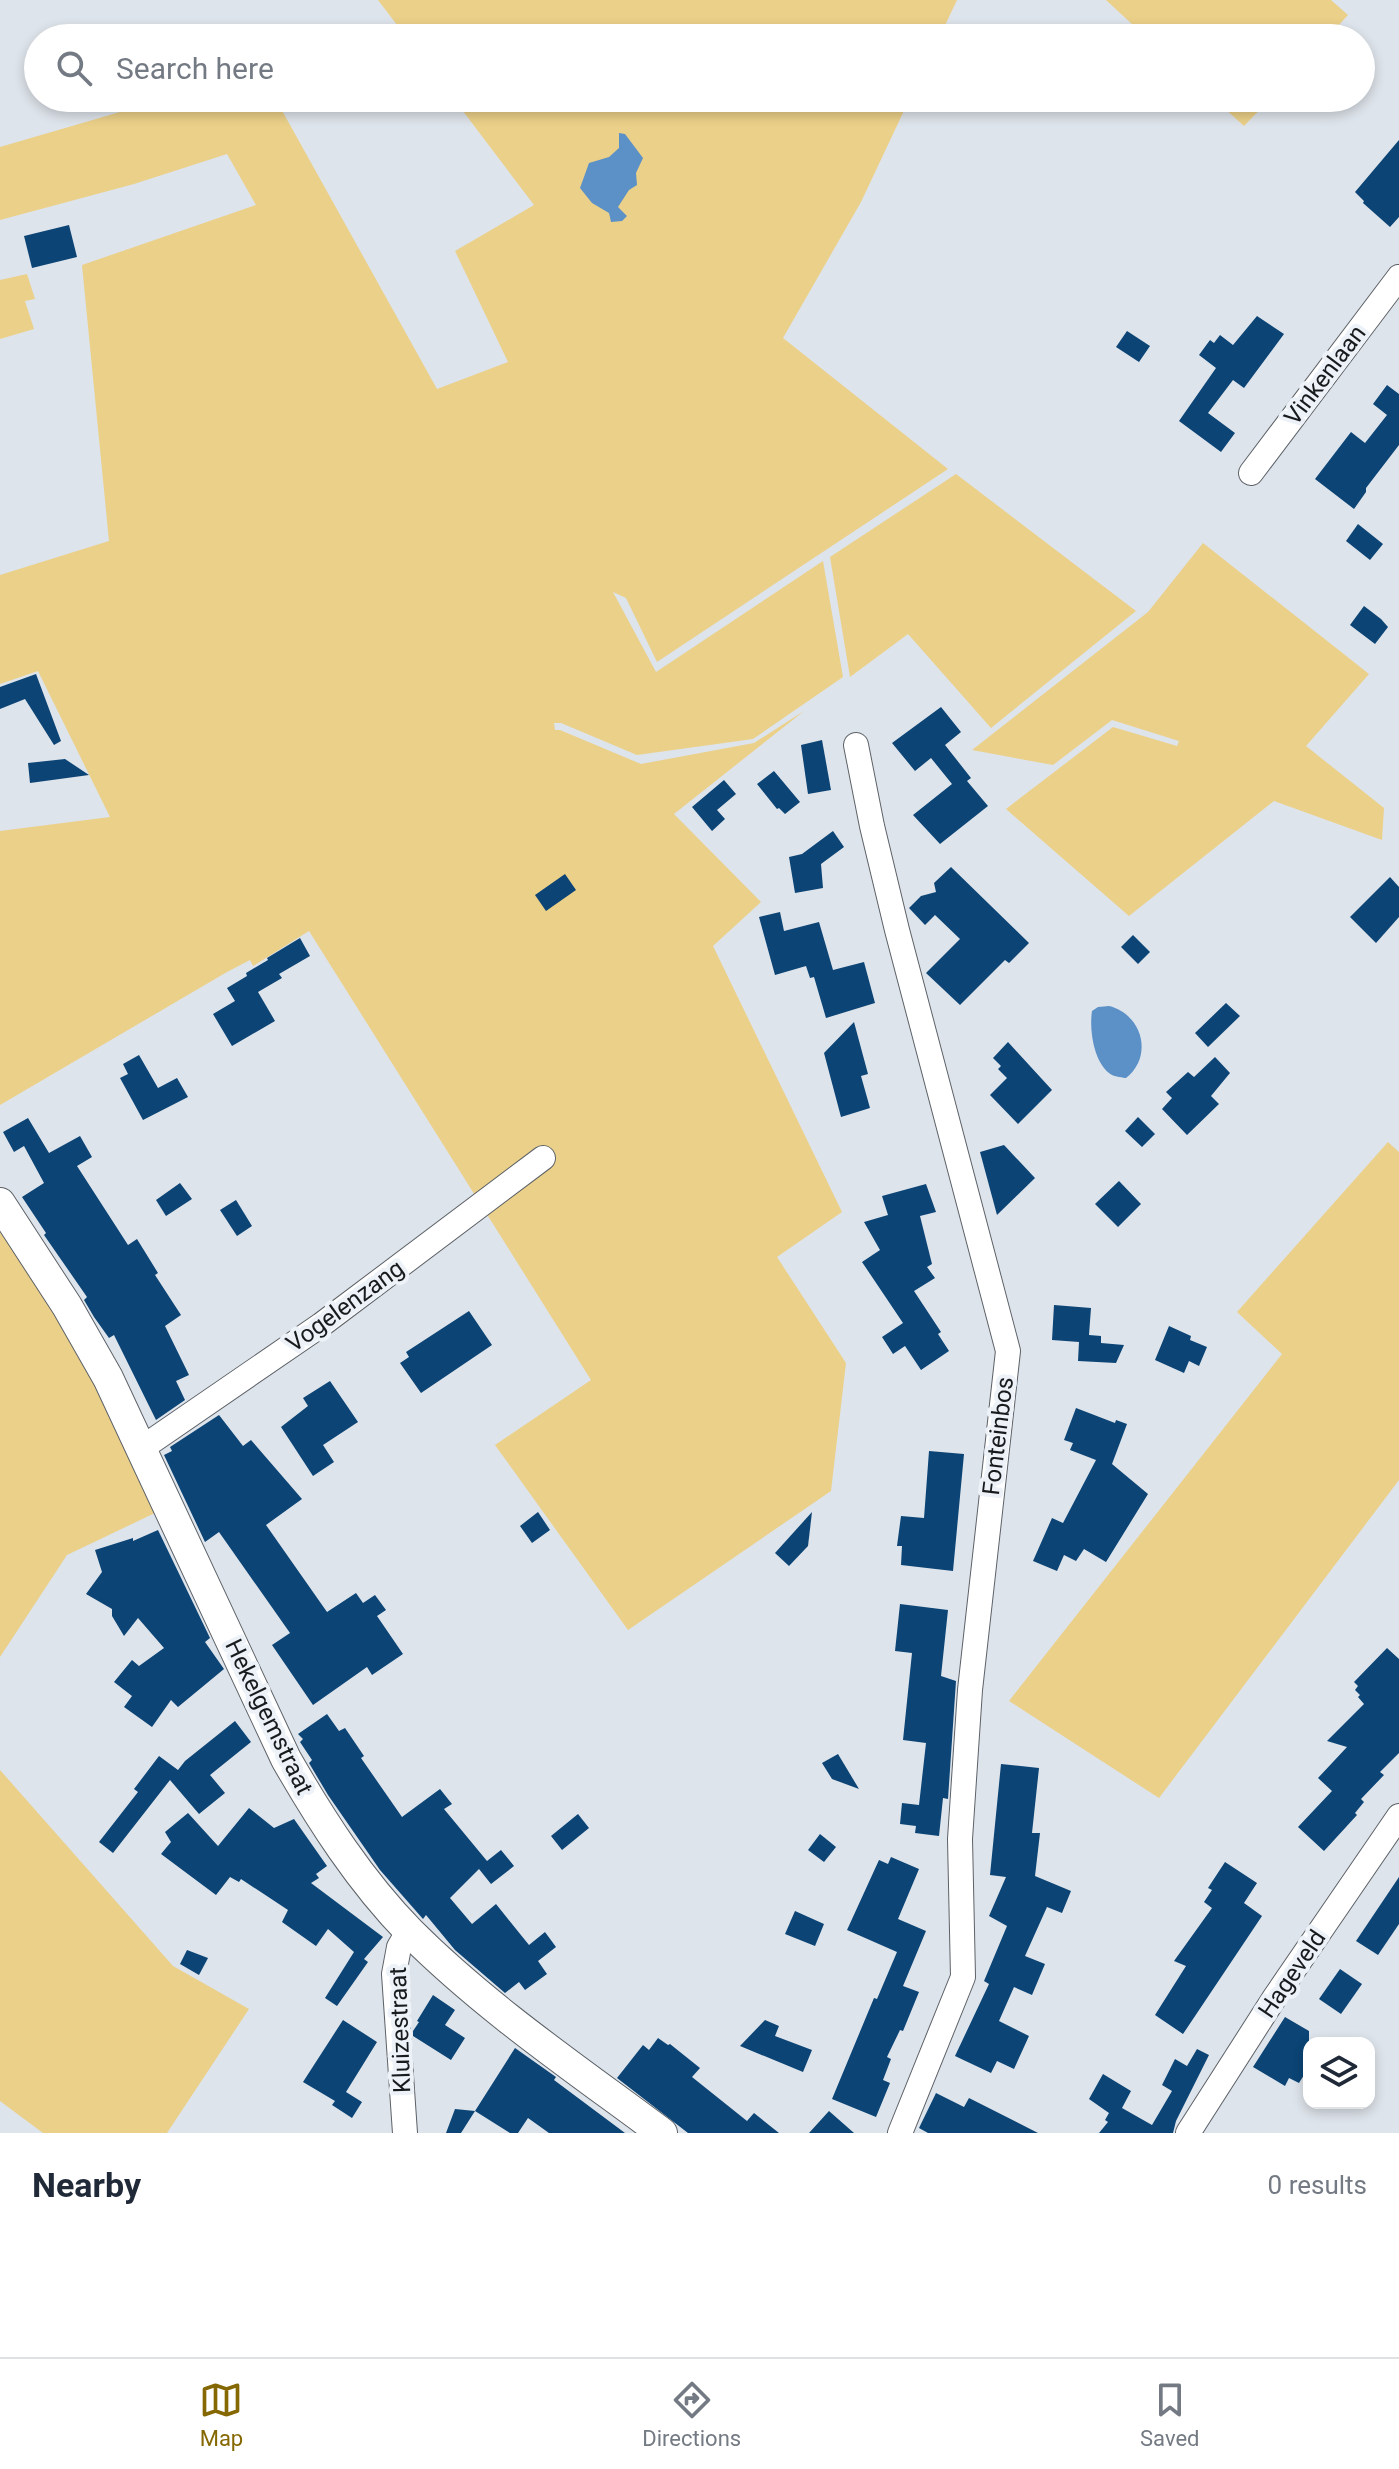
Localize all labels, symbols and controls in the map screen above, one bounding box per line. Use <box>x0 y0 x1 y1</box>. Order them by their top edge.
search box <box>24 24 1375 112</box>
icon: search <box>52 46 96 90</box>
text: Search here <box>116 51 274 86</box>
street label: Vinkenlaan <box>1278 320 1372 430</box>
street label: Vogelenzang <box>281 1254 409 1358</box>
street label: Fonteinbos <box>977 1375 1019 1497</box>
street label: Hekelgemstraat <box>219 1635 319 1799</box>
street label: Hageveld <box>1252 1925 1332 2023</box>
street label: Kluizestraat <box>384 1966 416 2094</box>
map controls <box>1303 2037 1375 2109</box>
button: layers <box>1303 2037 1375 2109</box>
text: Nearby <box>32 2165 141 2205</box>
text: 0 results <box>1268 2170 1367 2200</box>
tab: Map <box>199 2378 243 2451</box>
tab: Directions <box>642 2378 741 2451</box>
tab: Saved <box>1140 2378 1200 2451</box>

